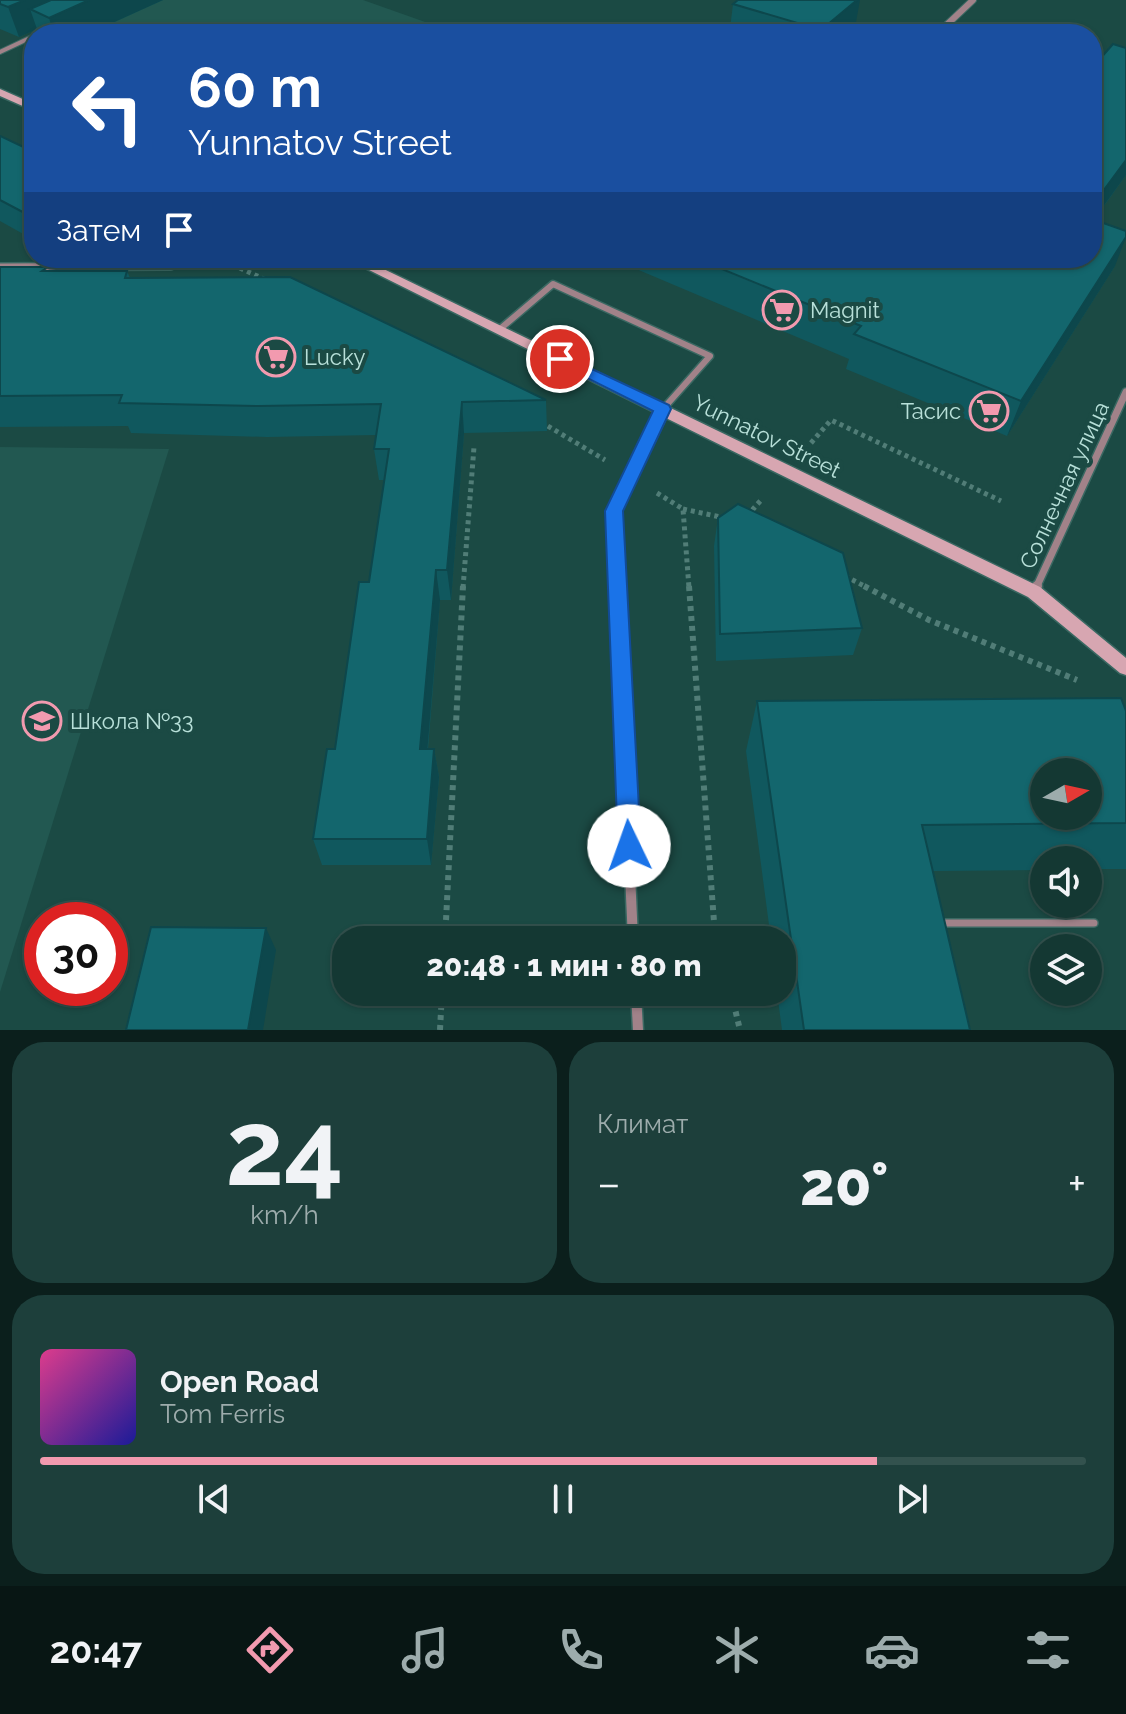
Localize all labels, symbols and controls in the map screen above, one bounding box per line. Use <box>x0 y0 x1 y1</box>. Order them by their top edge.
text: 60 m <box>188 54 322 120</box>
icon: left <box>56 56 160 160</box>
text: Yunnatov Street <box>188 121 452 163</box>
icon: arrive <box>157 208 201 252</box>
text: Затем <box>56 213 141 248</box>
supermarket icon: Magnit <box>761 289 803 331</box>
place label: Magnit <box>810 297 880 323</box>
pin <box>526 325 594 393</box>
supermarket icon: Lucky <box>255 336 297 378</box>
icon: arrive <box>538 337 582 381</box>
place label: Lucky <box>304 344 366 370</box>
street label: Yunnatov Street <box>689 389 846 483</box>
supermarket icon: Тасис <box>968 390 1010 432</box>
street label: Солнечная улица <box>1014 397 1114 573</box>
place label: Тасис <box>901 398 961 424</box>
school or university icon: Школа №33 <box>21 700 63 742</box>
place label: Школа №33 <box>70 708 194 734</box>
north arrow <box>1030 758 1102 830</box>
map controls <box>1030 758 1102 1006</box>
position arrow <box>587 804 671 888</box>
button: sound <box>1030 846 1102 918</box>
speed limit sign: 30 <box>24 902 128 1006</box>
button: layers <box>1030 934 1102 1006</box>
text: 20:48 · 1 мин · 80 m <box>426 948 702 983</box>
text: 24 <box>225 1087 344 1209</box>
text: Климат <box>597 1109 688 1139</box>
text: 20° <box>800 1149 888 1219</box>
text: − <box>597 1158 621 1209</box>
text: + <box>1068 1158 1086 1209</box>
text: km/h <box>250 1200 319 1230</box>
text: Open Road <box>160 1364 319 1399</box>
text: Tom Ferris <box>160 1399 285 1429</box>
icon: previous <box>192 1477 236 1521</box>
icon: pause <box>541 1477 585 1521</box>
icon: next <box>890 1477 934 1521</box>
icon: directions <box>242 1622 298 1678</box>
icon: music <box>397 1622 453 1678</box>
icon: phone <box>553 1622 609 1678</box>
icon: climate <box>709 1622 765 1678</box>
icon: car <box>864 1622 920 1678</box>
icon: filters <box>1020 1622 1076 1678</box>
text: 20:47 <box>50 1629 142 1671</box>

